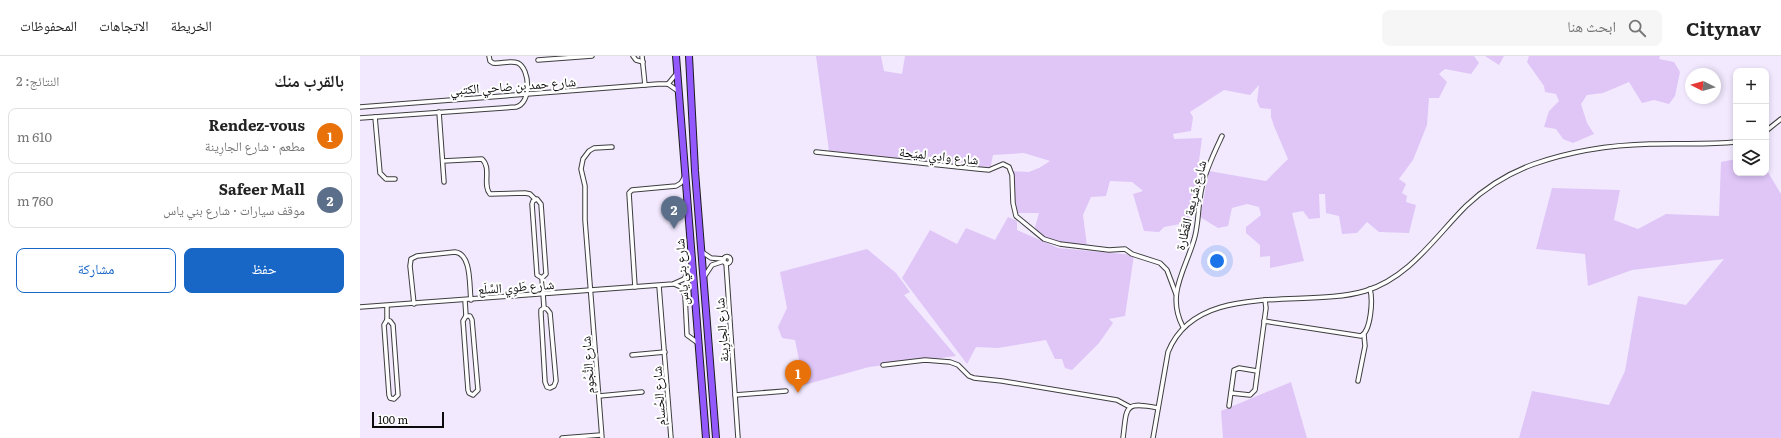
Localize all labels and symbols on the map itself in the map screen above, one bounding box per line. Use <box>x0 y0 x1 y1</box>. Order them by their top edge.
north arrow <box>1685 68 1721 104</box>
street label: شارع حمد بن ضاحي الكتبي <box>449 71 577 101</box>
street label: شارع وادِي لميَحة <box>898 141 980 171</box>
street label: شارع شَرِيعة القَطَّارة <box>1170 158 1212 252</box>
pin: 2 <box>661 196 687 229</box>
street label: شارع بني ياس <box>669 238 695 306</box>
your location <box>1207 251 1227 271</box>
street label: شارع طَوِي السِّلَع <box>477 274 555 300</box>
street label: شارع الجارِينة <box>709 297 735 363</box>
street label: شارع النُّجُوم <box>575 335 599 395</box>
pin: 1 <box>785 360 811 393</box>
street label: شارع الحُسام <box>646 365 671 427</box>
scale bar <box>372 410 444 429</box>

